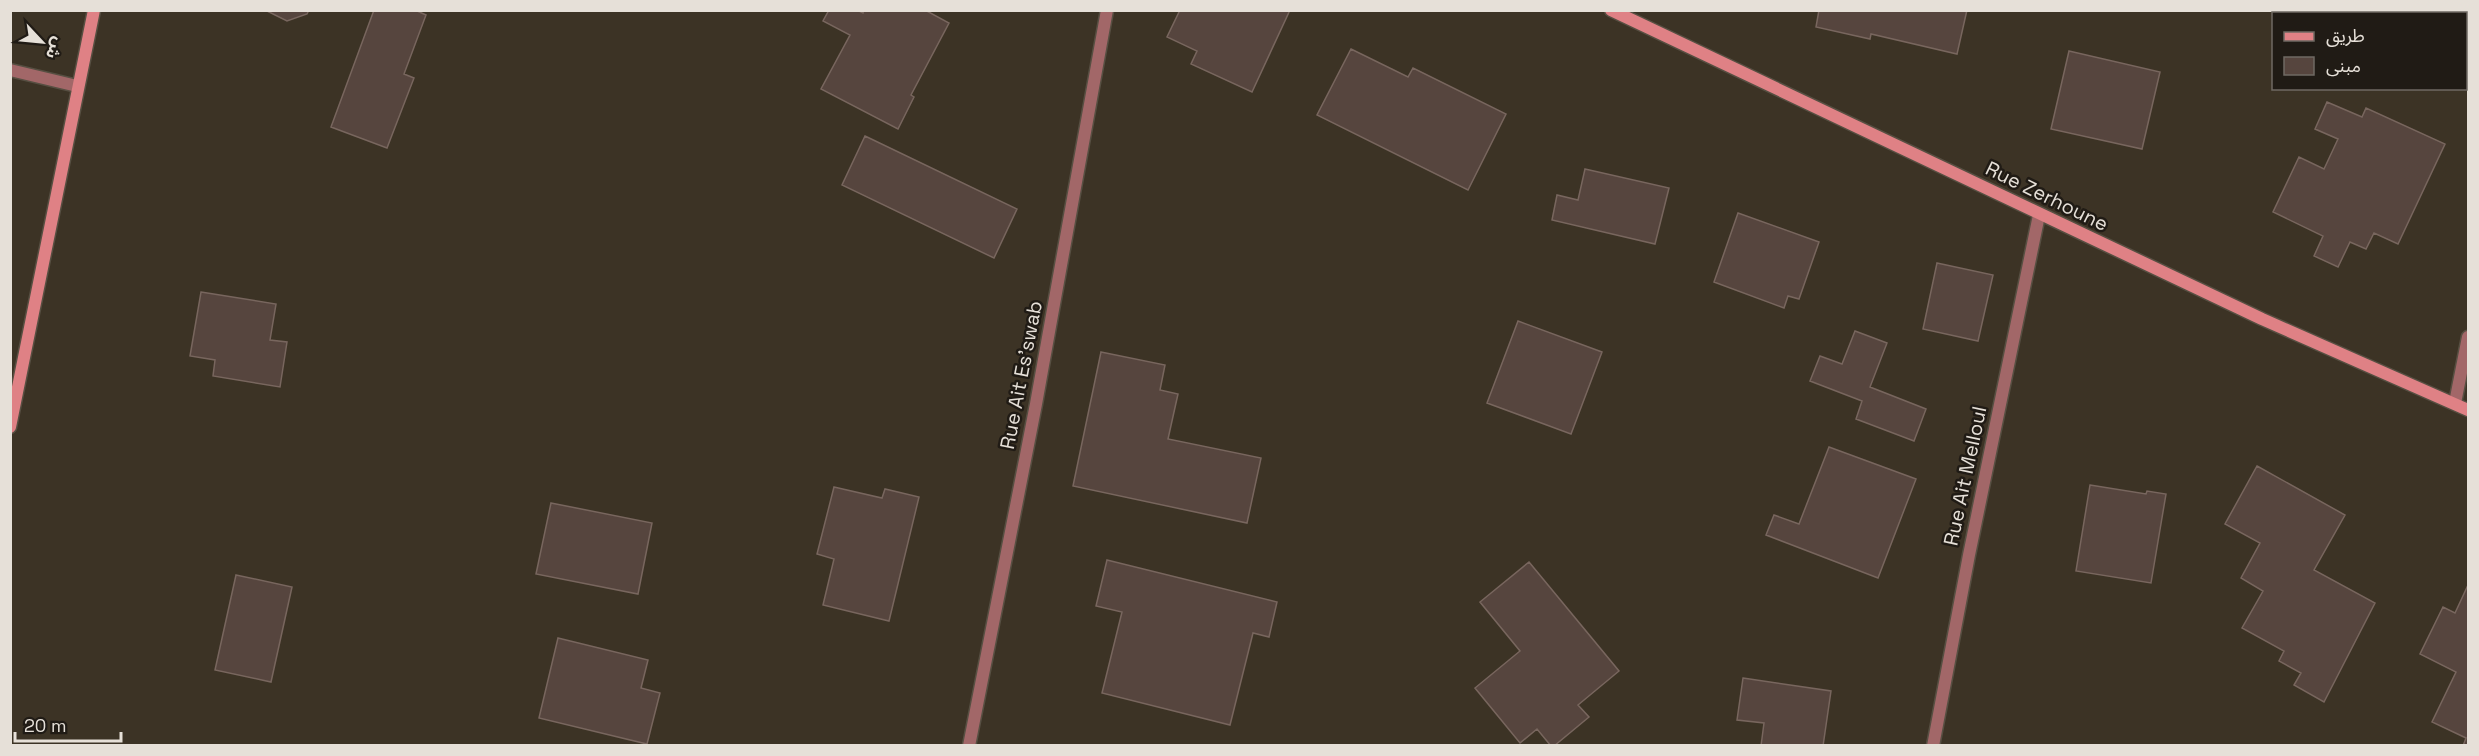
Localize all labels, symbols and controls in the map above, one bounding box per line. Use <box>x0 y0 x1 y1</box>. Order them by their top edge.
north arrow <box>12 12 72 72</box>
legend <box>2272 12 2467 90</box>
text: طريق <box>2326 24 2365 47</box>
text: ش <box>41 34 69 63</box>
text: مبنى <box>2326 54 2361 77</box>
street label: Rue Zerhoune <box>1981 155 2113 237</box>
street label: Rue Ait Es'swab <box>994 299 1048 451</box>
street label: Rue Ait Melloul <box>1938 404 1992 548</box>
scale bar <box>15 705 122 743</box>
text: 20 m <box>24 714 67 737</box>

